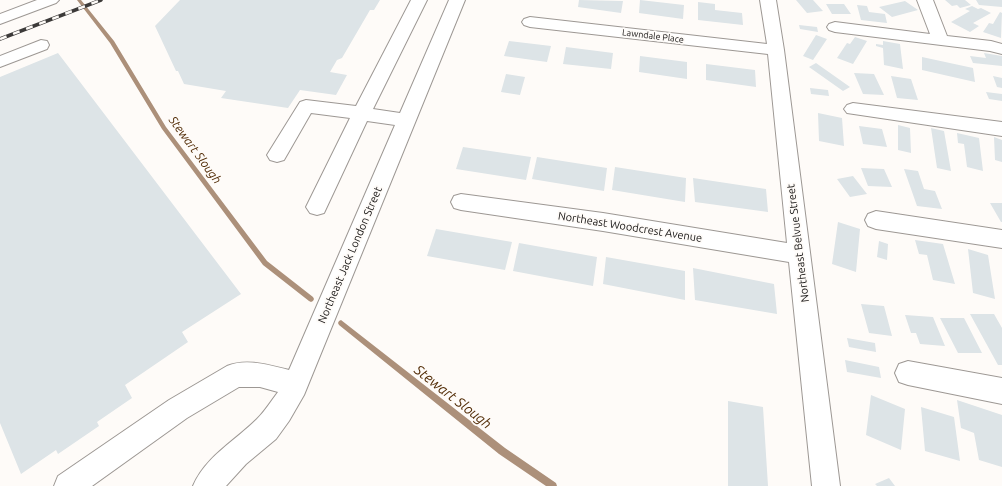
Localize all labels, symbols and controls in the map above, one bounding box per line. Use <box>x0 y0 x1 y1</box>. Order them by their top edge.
street label: Lawndale Place <box>622 27 684 45</box>
water label: Stewart Slough <box>166 113 224 187</box>
street label: Northeast Belvue Street <box>784 183 812 303</box>
street label: Northeast Jack London Street <box>315 185 385 325</box>
street label: Northeast Woodcrest Avenue <box>557 209 703 245</box>
water label: Stewart Slough <box>411 362 495 432</box>

